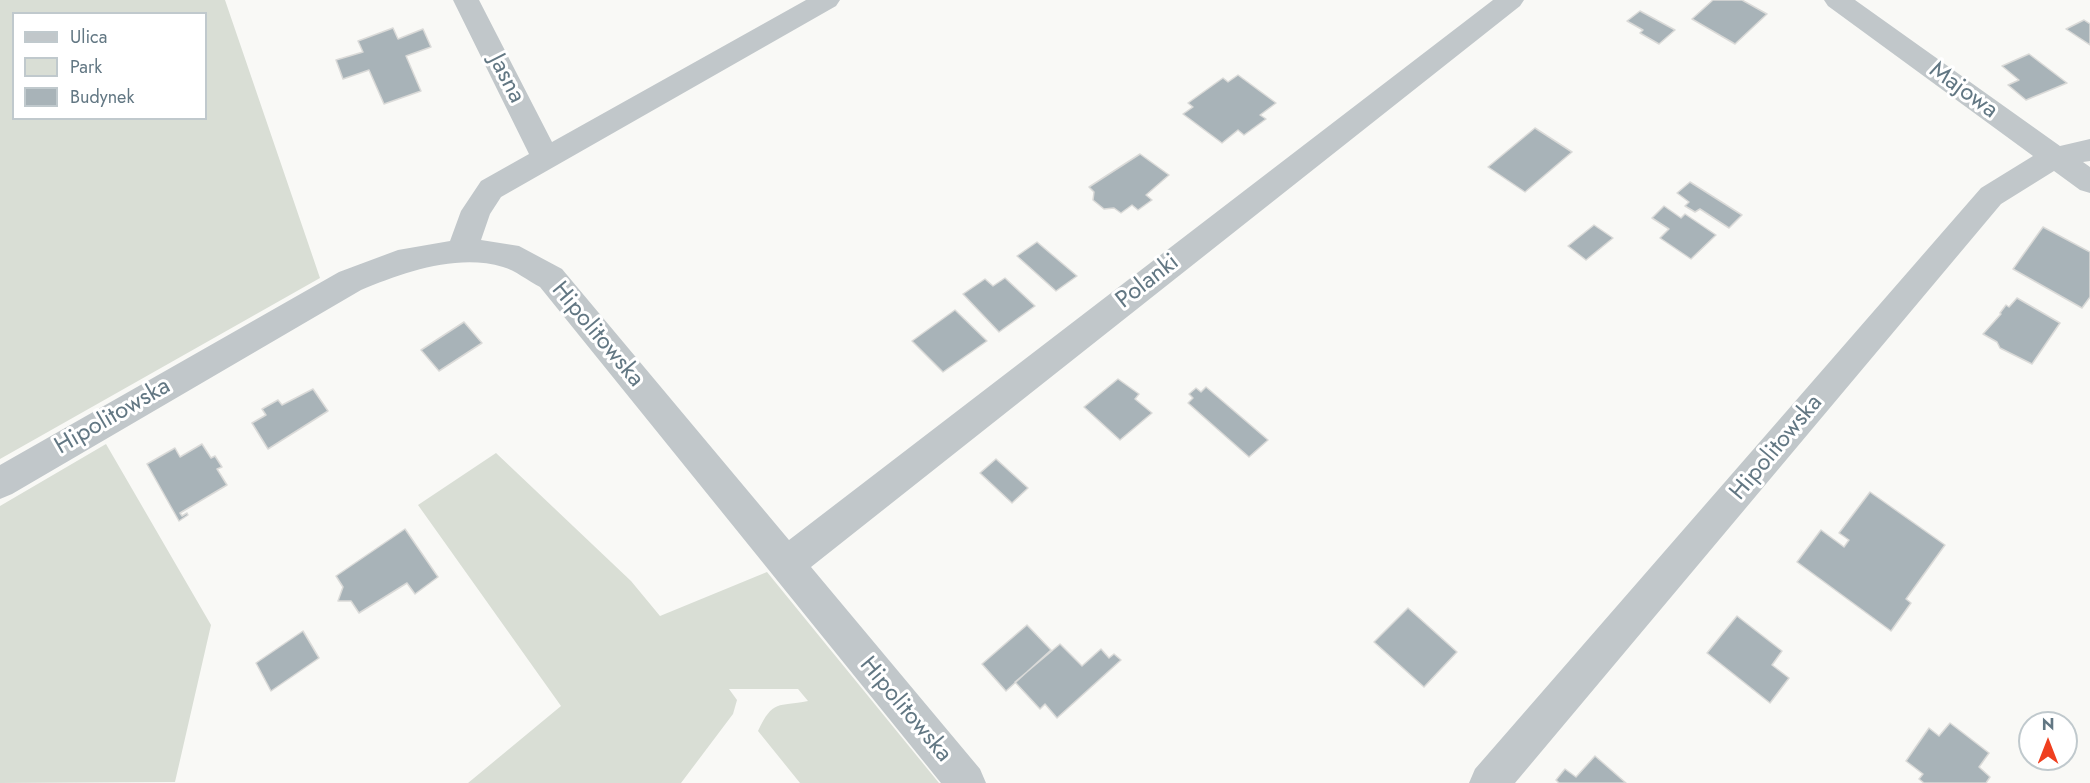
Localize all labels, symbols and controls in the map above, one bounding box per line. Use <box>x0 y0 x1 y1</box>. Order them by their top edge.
legend <box>12 12 207 120</box>
text: Ulica <box>70 24 107 50</box>
street label: Jasna <box>482 50 530 108</box>
text: Park <box>70 54 102 80</box>
street label: Majowa <box>1923 57 2003 125</box>
text: Budynek <box>70 84 134 110</box>
street label: Polanki <box>1111 248 1185 316</box>
street label: Hipolitowska <box>545 277 649 393</box>
street label: Hipolitowska <box>50 372 176 462</box>
street label: Hipolitowska <box>1725 390 1829 506</box>
street label: Hipolitowska <box>853 652 957 768</box>
north arrow <box>2018 711 2078 771</box>
text: N <box>2042 713 2054 736</box>

